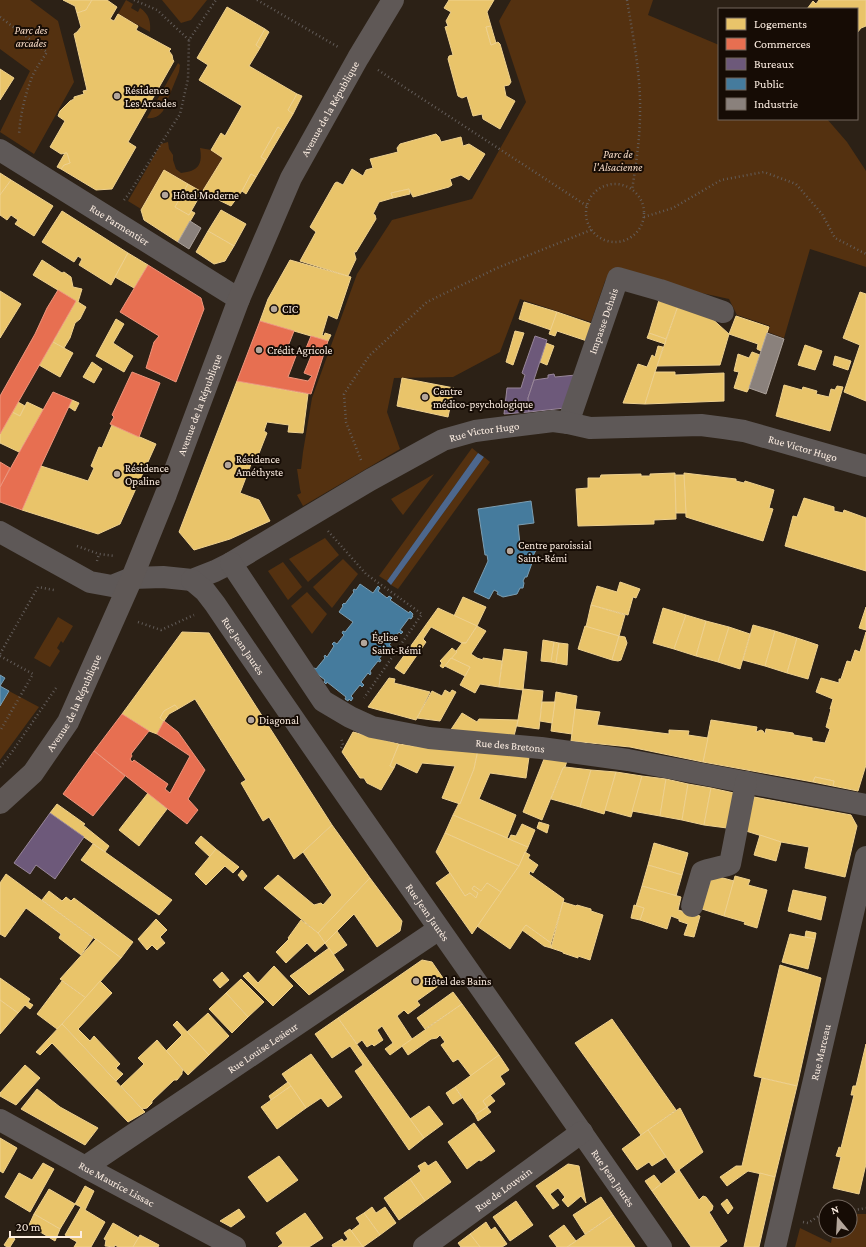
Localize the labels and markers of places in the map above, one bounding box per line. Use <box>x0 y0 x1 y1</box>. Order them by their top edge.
place label: Résidence Les Arcades <box>125 84 176 109</box>
marker: Résidence Les Arcades <box>112 91 122 101</box>
place label: Hôtel Moderne <box>173 189 239 201</box>
marker: Hôtel Moderne <box>160 190 170 200</box>
place label: CIC <box>282 303 299 315</box>
marker: CIC <box>269 304 279 314</box>
place label: Crédit Agricole <box>267 344 333 357</box>
marker: Crédit Agricole <box>254 345 264 355</box>
place label: Centre médico-psychologique <box>433 385 533 411</box>
marker: Centre médico-psychologique <box>420 392 430 402</box>
place label: Résidence Améthyste <box>236 453 283 479</box>
marker: Résidence Améthyste <box>223 460 233 470</box>
place label: Résidence Opaline <box>125 462 169 488</box>
marker: Résidence Opaline <box>112 469 122 479</box>
place label: Centre paroissial Saint-Rémi <box>518 539 592 564</box>
marker: Centre paroissial Saint-Rémi <box>505 546 515 556</box>
place label: Église Saint-Rémi <box>372 631 421 656</box>
marker: Église Saint-Rémi <box>359 638 369 648</box>
place label: Diagonal <box>259 714 299 727</box>
marker: Diagonal <box>246 715 256 725</box>
place label: Hôtel des Bains <box>424 975 491 987</box>
marker: Hôtel des Bains <box>411 976 421 986</box>

